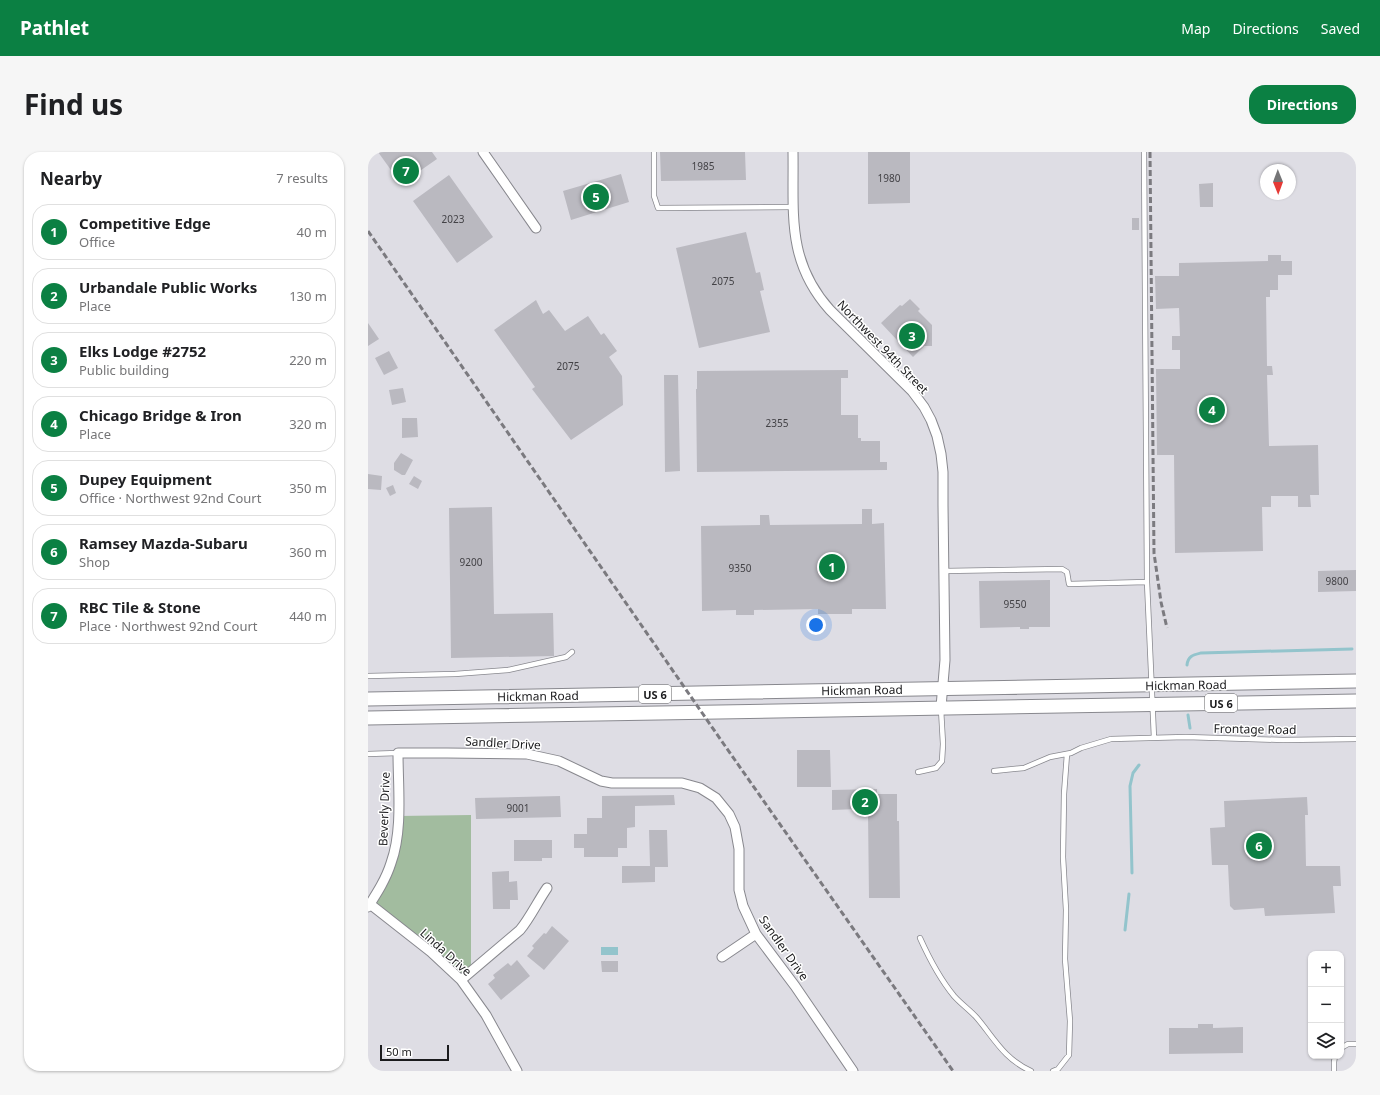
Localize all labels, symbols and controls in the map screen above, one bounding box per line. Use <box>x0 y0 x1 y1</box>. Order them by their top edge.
text: Pathlet <box>20 15 89 41</box>
text: Map <box>1181 19 1210 38</box>
text: Directions <box>1232 19 1299 38</box>
text: Saved <box>1321 19 1360 38</box>
text: Find us <box>24 85 123 123</box>
button: Directions <box>1249 85 1356 124</box>
pin: 7 <box>393 156 419 186</box>
house number: 1985 <box>692 159 715 173</box>
north arrow <box>1260 164 1296 200</box>
text: Nearby <box>40 167 102 190</box>
text: 7 results <box>276 169 328 187</box>
house number: 1980 <box>878 171 901 185</box>
pin: 5 <box>583 182 609 212</box>
house number: 2023 <box>442 212 465 226</box>
text: Competitive Edge <box>79 213 211 233</box>
text: 1 <box>50 223 58 241</box>
text: 40 m <box>297 223 327 241</box>
text: Office <box>79 233 115 251</box>
house number: 2075 <box>712 274 735 288</box>
text: Urbandale Public Works <box>79 277 257 297</box>
text: 2 <box>50 287 58 305</box>
text: 130 m <box>289 287 327 305</box>
street label: Northwest 94th Street <box>834 296 933 398</box>
text: Place <box>79 297 111 315</box>
pin: 3 <box>899 321 925 351</box>
text: Elks Lodge #2752 <box>79 341 206 361</box>
text: 3 <box>50 351 58 369</box>
text: 220 m <box>289 351 327 369</box>
house number: 2075 <box>557 359 580 373</box>
text: Public building <box>79 361 169 379</box>
pin: 4 <box>1199 395 1225 425</box>
text: Chicago Bridge & Iron <box>79 405 242 425</box>
text: 4 <box>50 415 58 433</box>
text: 320 m <box>289 415 327 433</box>
house number: 2355 <box>766 416 789 430</box>
text: Place <box>79 425 111 443</box>
text: Dupey Equipment <box>79 469 212 489</box>
text: 5 <box>50 479 58 497</box>
text: 350 m <box>289 479 327 497</box>
text: Office · Northwest 92nd Court <box>79 489 261 507</box>
text: Ramsey Mazda-Subaru <box>79 533 248 553</box>
text: 6 <box>50 543 58 561</box>
text: 360 m <box>289 543 327 561</box>
pin: 1 <box>819 552 845 582</box>
text: Shop <box>79 553 110 571</box>
house number: 9200 <box>460 555 483 569</box>
house number: 9350 <box>729 561 752 575</box>
house number: 9800 <box>1326 574 1349 588</box>
text: RBC Tile & Stone <box>79 597 201 617</box>
house number: 9550 <box>1004 597 1027 611</box>
text: 7 <box>50 607 58 625</box>
text: 440 m <box>289 607 327 625</box>
your location <box>806 615 826 635</box>
text: Place · Northwest 92nd Court <box>79 617 257 635</box>
street label: Hickman Road <box>1145 676 1227 694</box>
street label: Hickman Road <box>821 681 903 699</box>
road number: US 6 <box>639 685 671 703</box>
street label: Hickman Road <box>497 687 579 705</box>
road number: US 6 <box>1205 694 1237 712</box>
street label: Frontage Road <box>1213 720 1297 738</box>
street label: Sandler Drive <box>465 733 541 753</box>
street label: Beverly Drive <box>374 771 394 846</box>
pin: 2 <box>852 787 878 817</box>
house number: 9001 <box>507 801 529 815</box>
pin: 6 <box>1246 831 1272 861</box>
street label: Sandler Drive <box>755 912 813 984</box>
street label: Linda Drive <box>417 924 476 980</box>
map controls <box>1308 951 1344 1059</box>
button: + <box>1308 951 1344 987</box>
button: − <box>1308 987 1344 1023</box>
button: layers <box>1308 1023 1344 1059</box>
scale bar <box>380 1043 449 1062</box>
text: 50 m <box>386 1044 412 1059</box>

